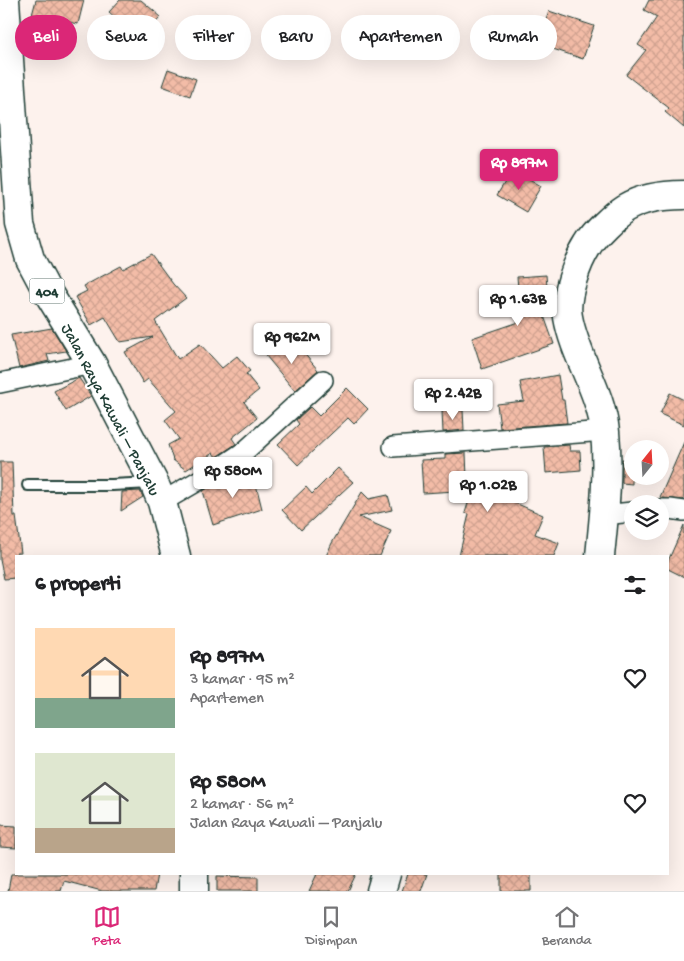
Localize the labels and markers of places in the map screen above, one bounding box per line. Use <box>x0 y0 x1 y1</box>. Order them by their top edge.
pin: Rp 897M <box>473 148 565 191</box>
pin: Rp 1.63B <box>466 284 570 327</box>
pin: Rp 962M <box>246 322 338 365</box>
pin: Rp 2.42B <box>401 378 505 421</box>
pin: Rp 580M <box>187 456 279 499</box>
pin: Rp 1.02B <box>436 470 540 513</box>

